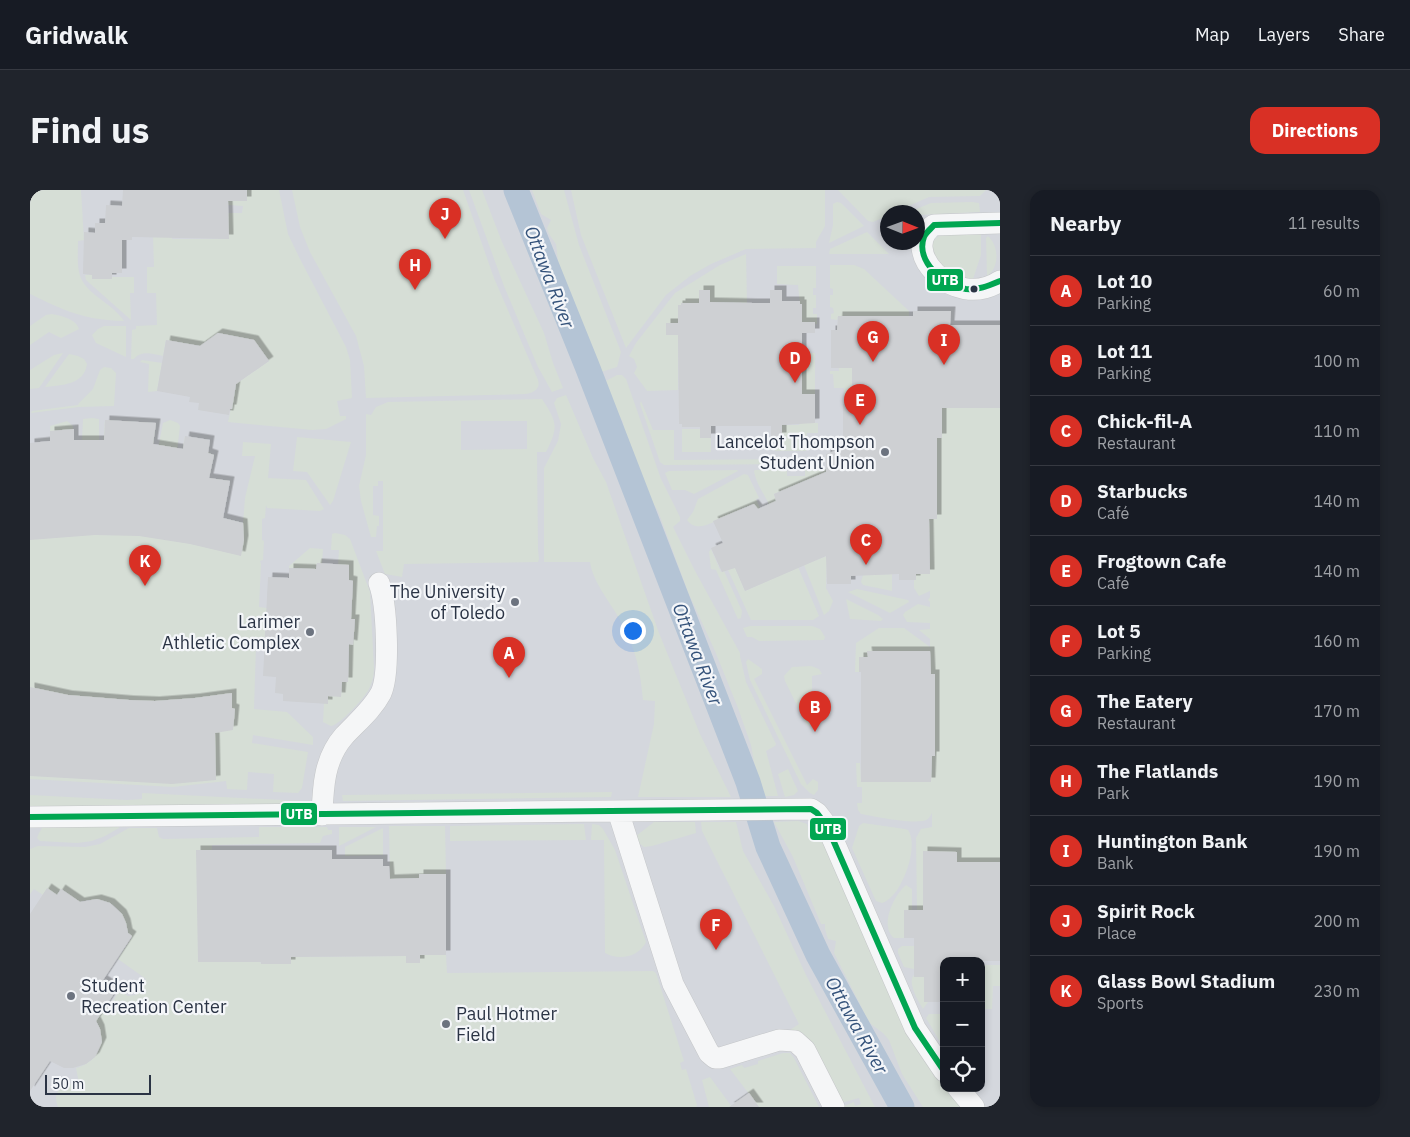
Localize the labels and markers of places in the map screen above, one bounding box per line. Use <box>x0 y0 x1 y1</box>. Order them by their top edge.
pin: J <box>429 198 461 239</box>
pin: H <box>399 249 431 290</box>
unlabelled marker <box>969 284 979 294</box>
pin: G <box>857 321 889 362</box>
pin: I <box>928 324 960 365</box>
pin: D <box>779 342 811 383</box>
pin: E <box>844 384 876 425</box>
place label: Lancelot Thompson Student Union <box>716 430 875 474</box>
marker: Lancelot Thompson Student Union <box>879 446 891 458</box>
pin: C <box>850 524 882 565</box>
pin: K <box>129 545 161 586</box>
place label: The University of Toledo <box>390 580 505 624</box>
marker: The University of Toledo <box>509 596 521 608</box>
place label: Larimer Athletic Complex <box>162 610 300 654</box>
marker: Larimer Athletic Complex <box>304 626 316 638</box>
pin: A <box>493 637 525 678</box>
pin: B <box>799 691 831 732</box>
pin: F <box>700 909 732 950</box>
place label: Student Recreation Center <box>81 974 227 1018</box>
marker: Student Recreation Center <box>65 990 77 1002</box>
place label: Paul Hotmer Field <box>456 1002 557 1046</box>
marker: Paul Hotmer Field <box>440 1018 452 1030</box>

